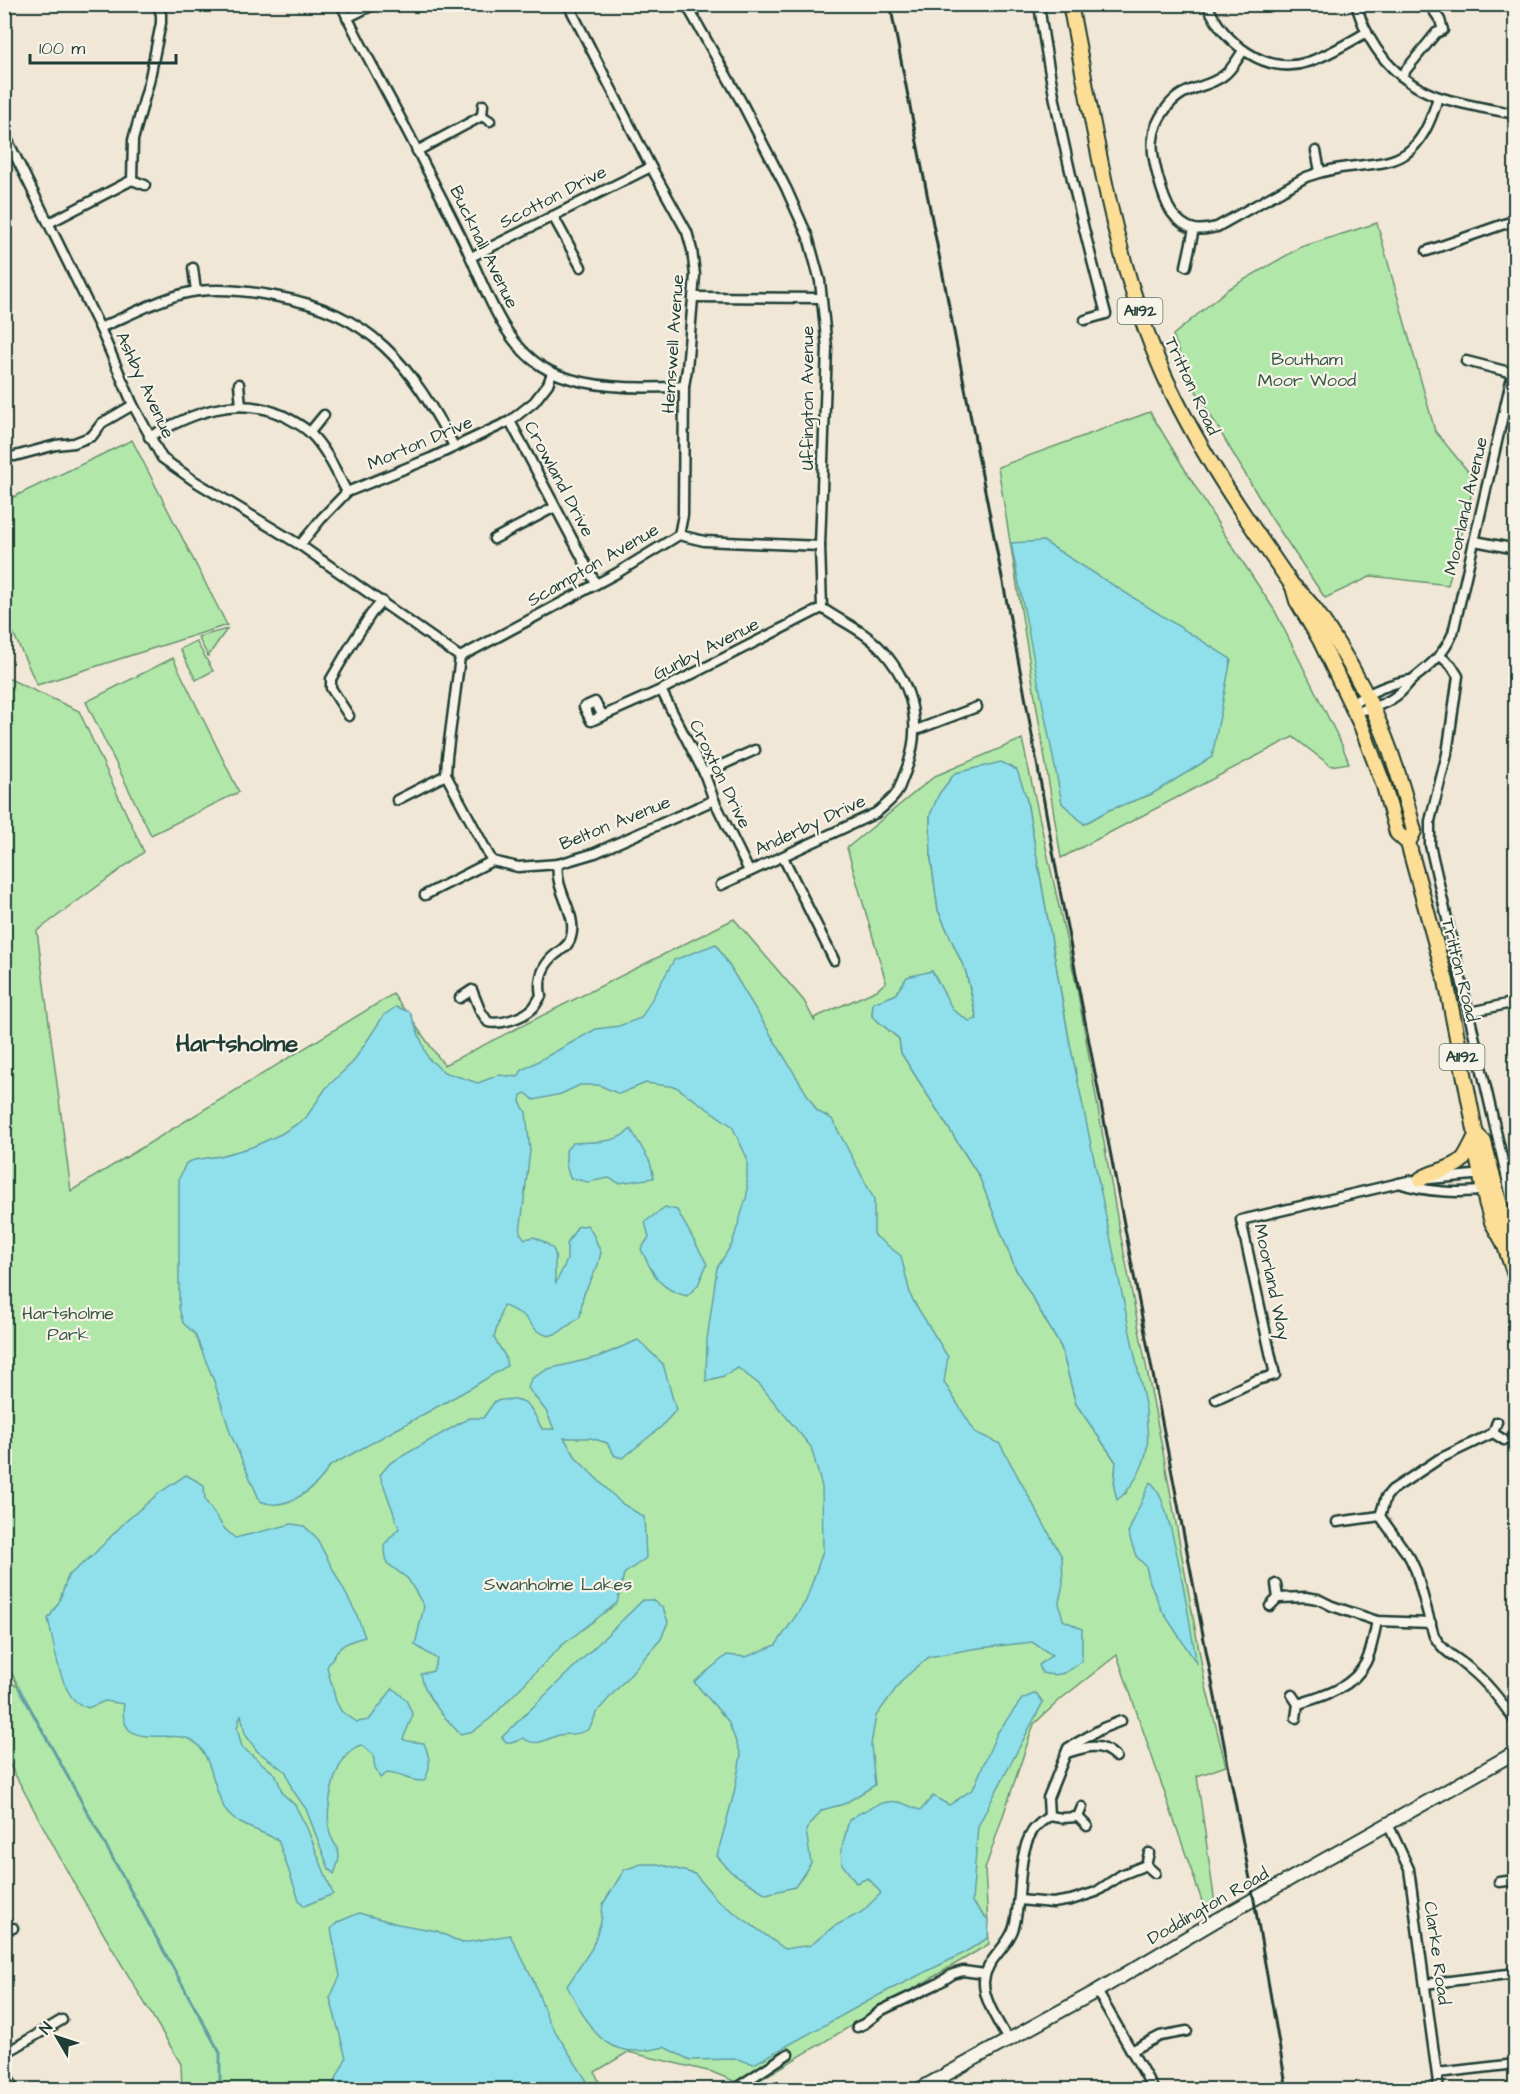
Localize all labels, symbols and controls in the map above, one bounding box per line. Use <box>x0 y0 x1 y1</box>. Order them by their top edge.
scale bar <box>30 27 176 65</box>
text: 100 m <box>39 36 85 61</box>
street label: Scotton Drive <box>495 159 611 235</box>
street label: Bucknall Avenue <box>443 181 525 313</box>
street label: Hemswell Avenue <box>656 273 690 414</box>
road number: A1192 <box>1118 298 1162 324</box>
street label: Uffington Avenue <box>795 325 821 470</box>
street label: Ashby Avenue <box>108 328 181 443</box>
street label: Tritton Road <box>1158 333 1226 439</box>
park label: Boutham Moor Wood <box>1258 347 1356 393</box>
street label: Morton Drive <box>364 410 477 476</box>
street label: Crowland Drive <box>518 417 600 542</box>
street label: Moorland Avenue <box>1438 434 1494 577</box>
street label: Scampton Avenue <box>523 517 664 613</box>
street label: Gunby Avenue <box>649 611 764 687</box>
street label: Croxton Drive <box>683 715 757 833</box>
street label: Anderby Drive <box>750 788 870 863</box>
street label: Belton Avenue <box>556 789 674 857</box>
street label: Tritton Road <box>1435 915 1485 1025</box>
district label: Hartsholme <box>176 1027 298 1061</box>
road number: A1192 <box>1440 1044 1484 1070</box>
street label: Moorland Way <box>1246 1221 1297 1343</box>
park label: Hartsholme Park <box>22 1301 114 1347</box>
park label: Swanholme Lakes <box>484 1572 632 1597</box>
street label: Doddington Road <box>1143 1861 1274 1952</box>
street label: Clarke Road <box>1417 1900 1457 2006</box>
north arrow <box>27 2007 87 2067</box>
text: N <box>34 2017 58 2039</box>

